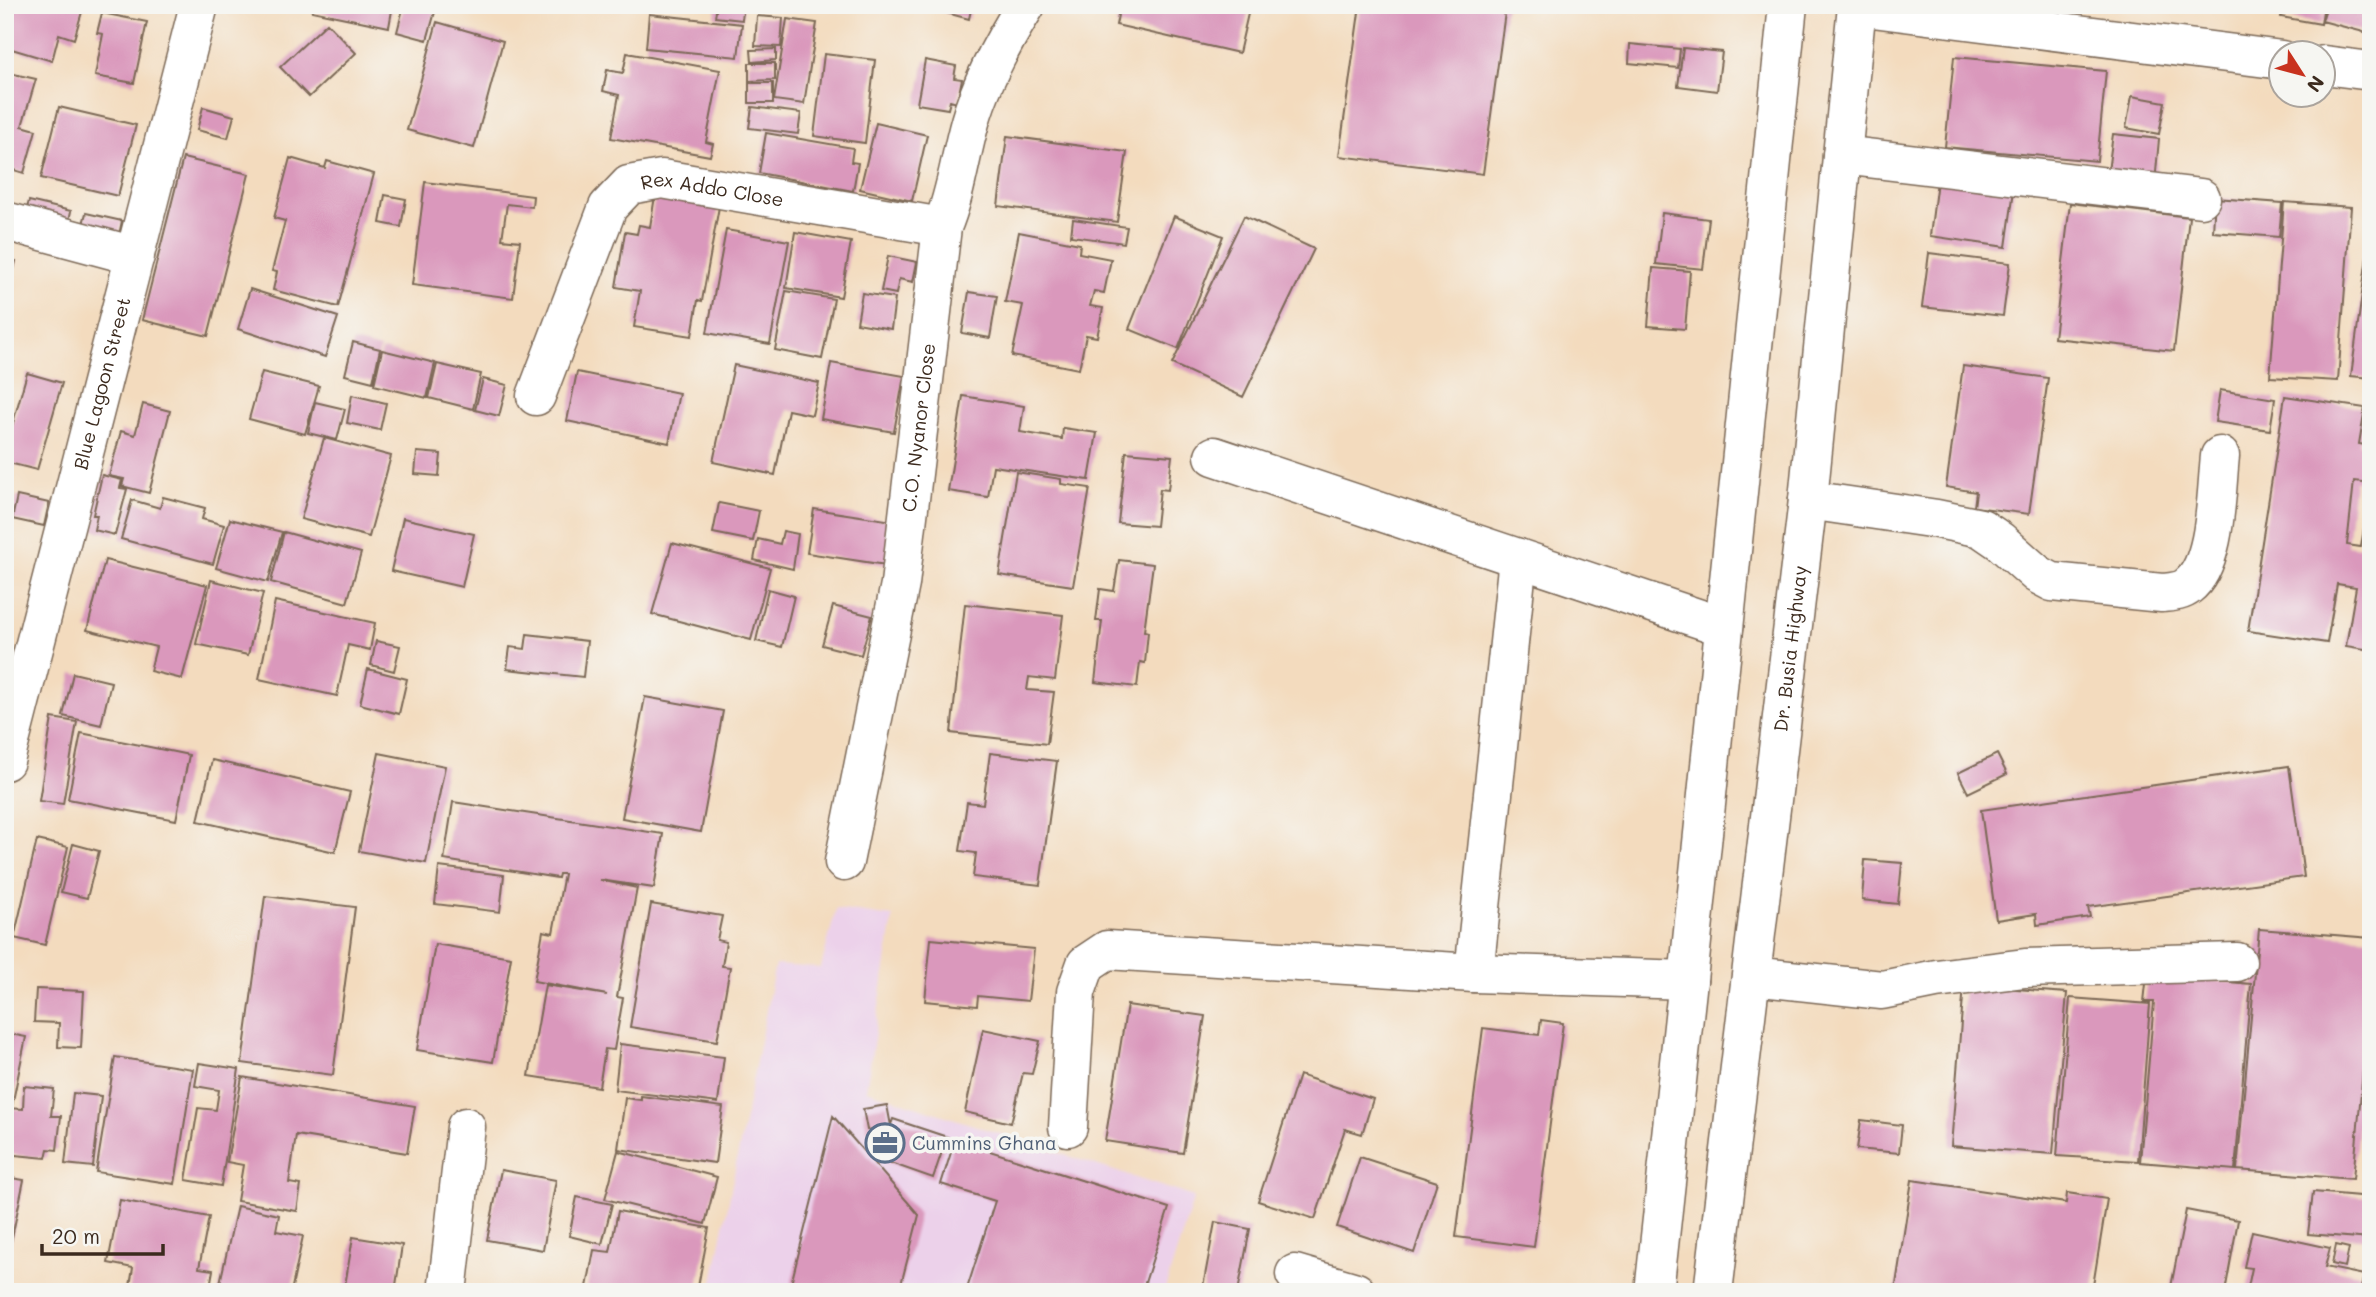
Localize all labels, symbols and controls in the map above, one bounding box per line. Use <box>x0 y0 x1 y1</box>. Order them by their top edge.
north arrow <box>2268 38 2338 108</box>
text: N <box>2302 71 2331 97</box>
street label: Rex Addo Close <box>638 166 786 212</box>
street label: Blue Lagoon Street <box>67 294 136 472</box>
street label: C.O. Nyanor Close <box>896 342 940 513</box>
street label: Dr. Busia Highway <box>1767 564 1812 733</box>
office icon: Cummins Ghana <box>864 1122 906 1164</box>
place label: Cummins Ghana <box>912 1130 1057 1155</box>
scale bar <box>42 1213 163 1257</box>
text: 20 m <box>52 1222 100 1249</box>

